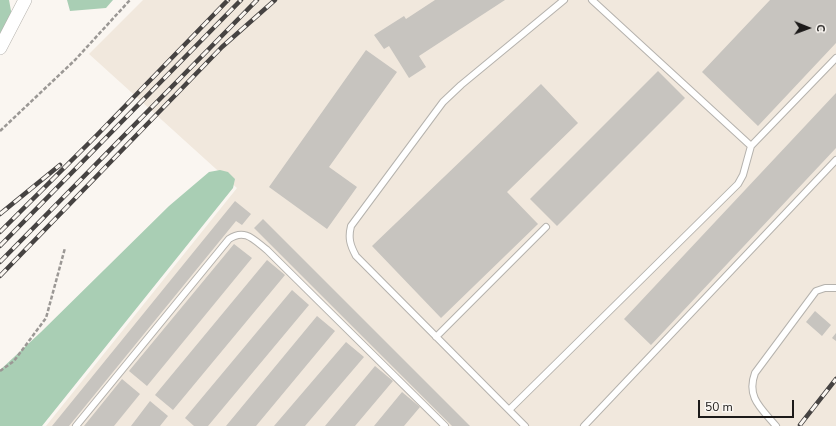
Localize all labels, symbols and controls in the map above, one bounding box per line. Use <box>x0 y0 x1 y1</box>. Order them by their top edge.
north arrow <box>788 8 828 48</box>
text: С <box>813 24 828 32</box>
scale bar <box>700 392 796 418</box>
text: 50 m <box>705 399 733 415</box>

